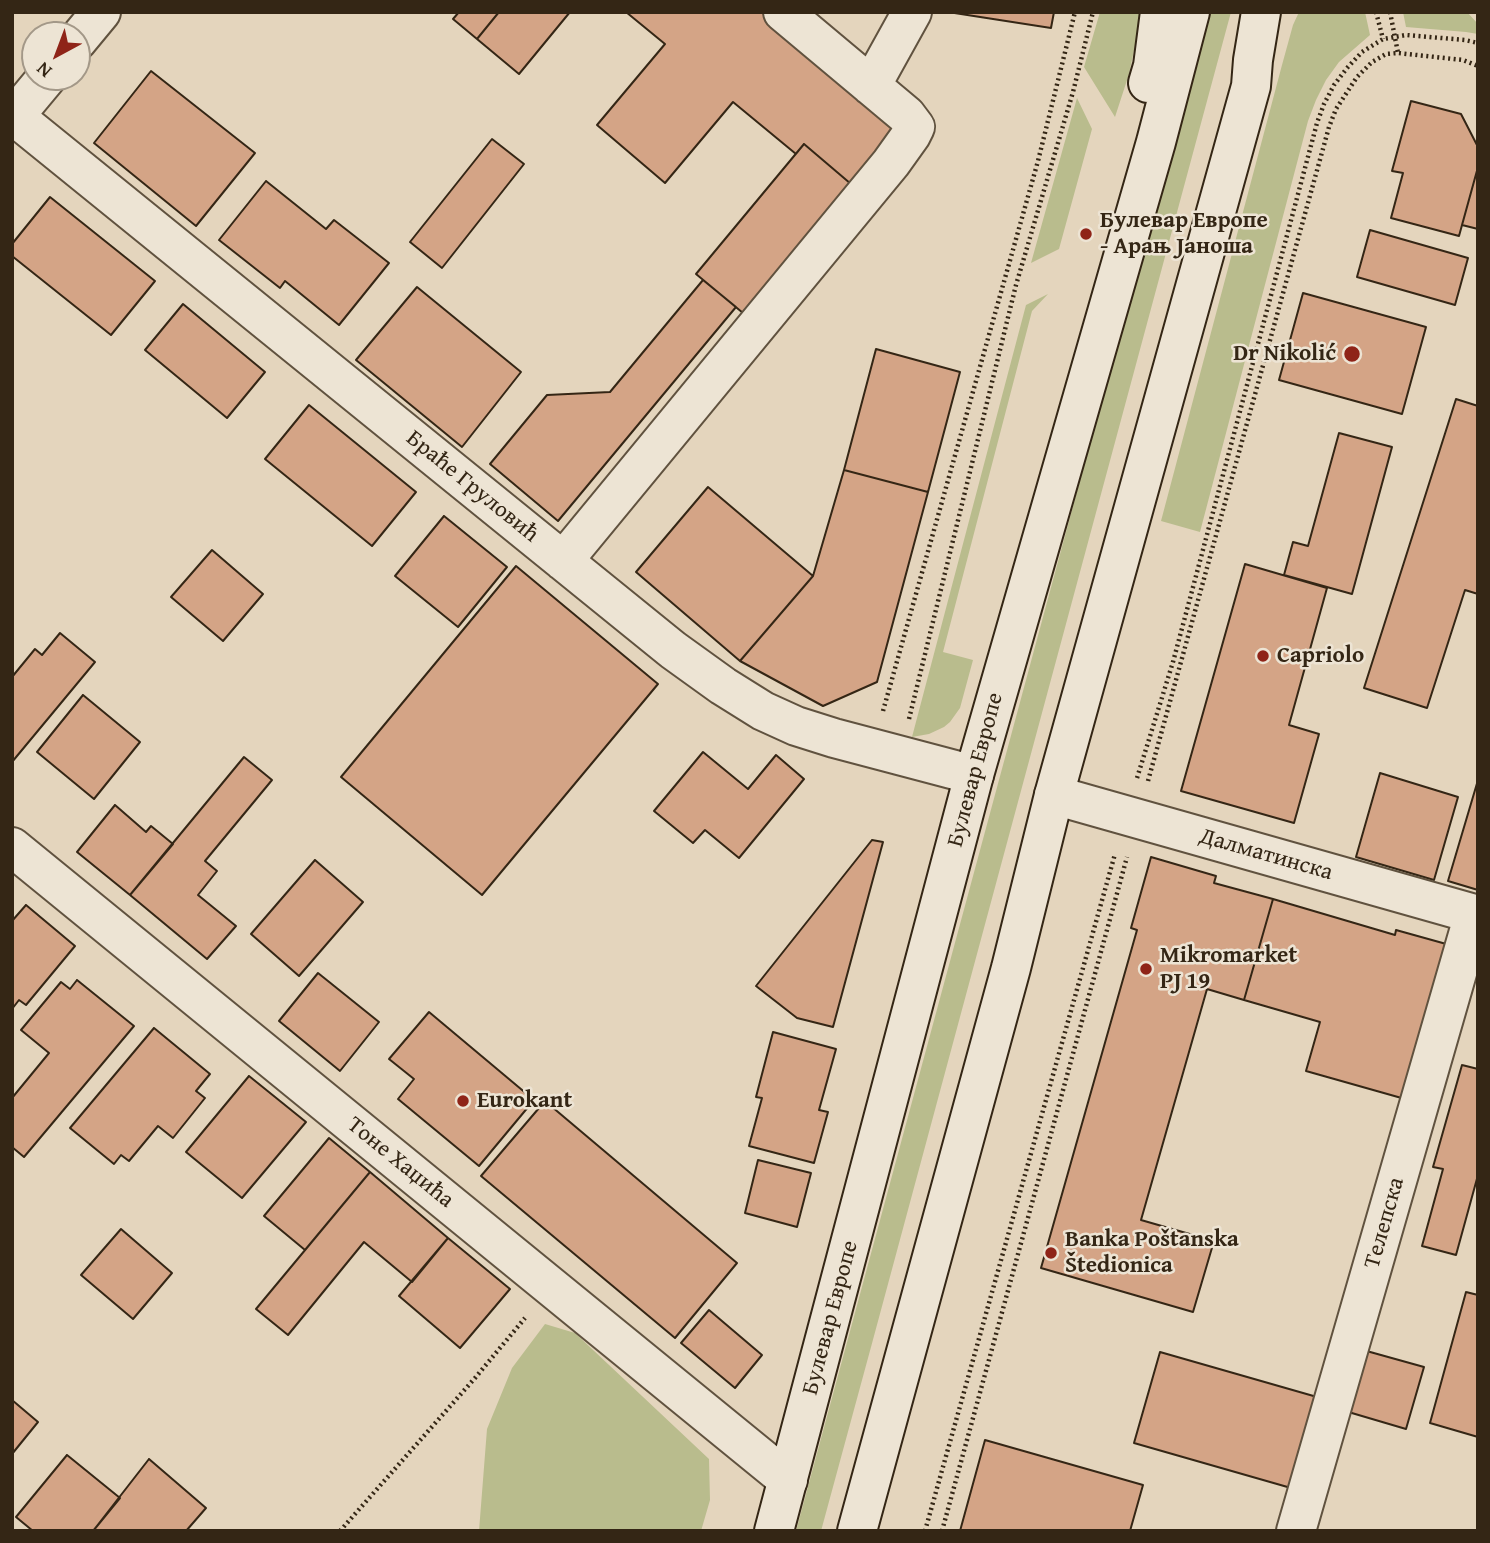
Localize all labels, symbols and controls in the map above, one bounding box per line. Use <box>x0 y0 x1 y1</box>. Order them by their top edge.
north arrow <box>21 21 91 91</box>
text: N <box>30 56 58 85</box>
place label: Булевар Европе - Арањ Јаноша <box>1100 207 1268 261</box>
marker: Булевар Европе - Арањ Јаноша <box>1078 226 1094 242</box>
place label: Dr Nikolić <box>1233 340 1336 368</box>
marker: Dr Nikolić <box>1342 344 1362 364</box>
street label: Браће Груловић <box>400 425 544 549</box>
place label: Capriolo <box>1277 642 1364 670</box>
marker: Capriolo <box>1255 648 1271 664</box>
street label: Булевар Европе <box>942 690 1010 850</box>
street label: Далматинска <box>1196 823 1336 887</box>
place label: Mikromarket PJ 19 <box>1160 942 1297 996</box>
marker: Mikromarket PJ 19 <box>1138 961 1154 977</box>
place label: Eurokant <box>477 1087 572 1115</box>
marker: Eurokant <box>455 1093 471 1109</box>
street label: Тоне Хаџића <box>341 1112 459 1214</box>
street label: Телепска <box>1359 1174 1411 1272</box>
place label: Banka Poštanska Štedionica <box>1065 1226 1239 1280</box>
street label: Булевар Европе <box>797 1238 865 1398</box>
marker: Banka Poštanska Štedionica <box>1043 1245 1059 1261</box>

